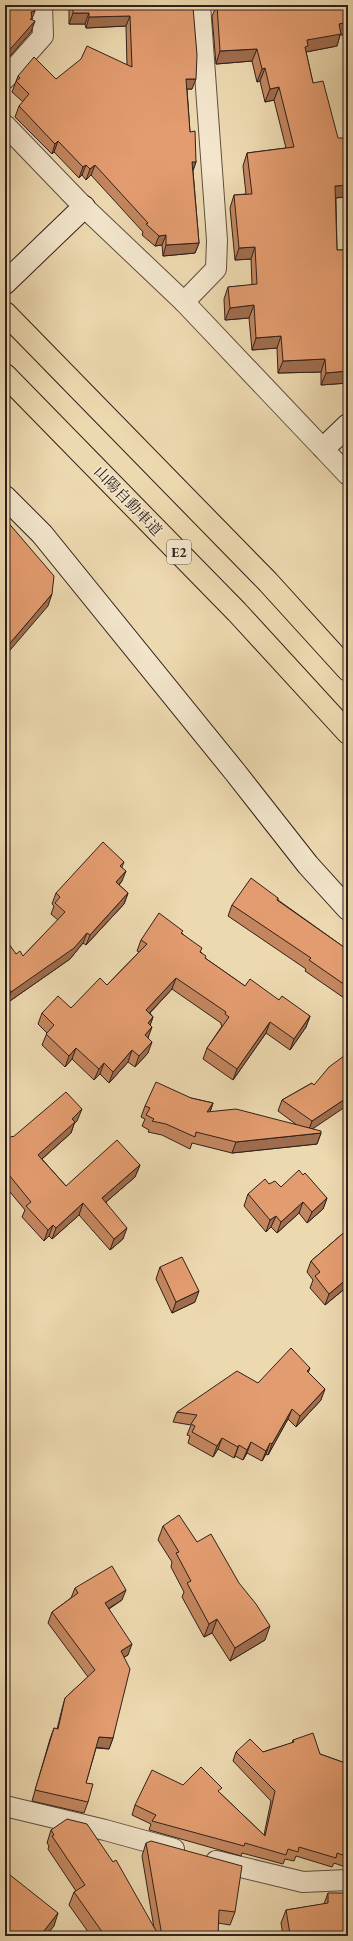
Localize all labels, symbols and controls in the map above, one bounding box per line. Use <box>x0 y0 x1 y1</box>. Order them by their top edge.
street label: 山陽自動車道 <box>90 462 166 540</box>
road number: E2 <box>167 540 191 564</box>

